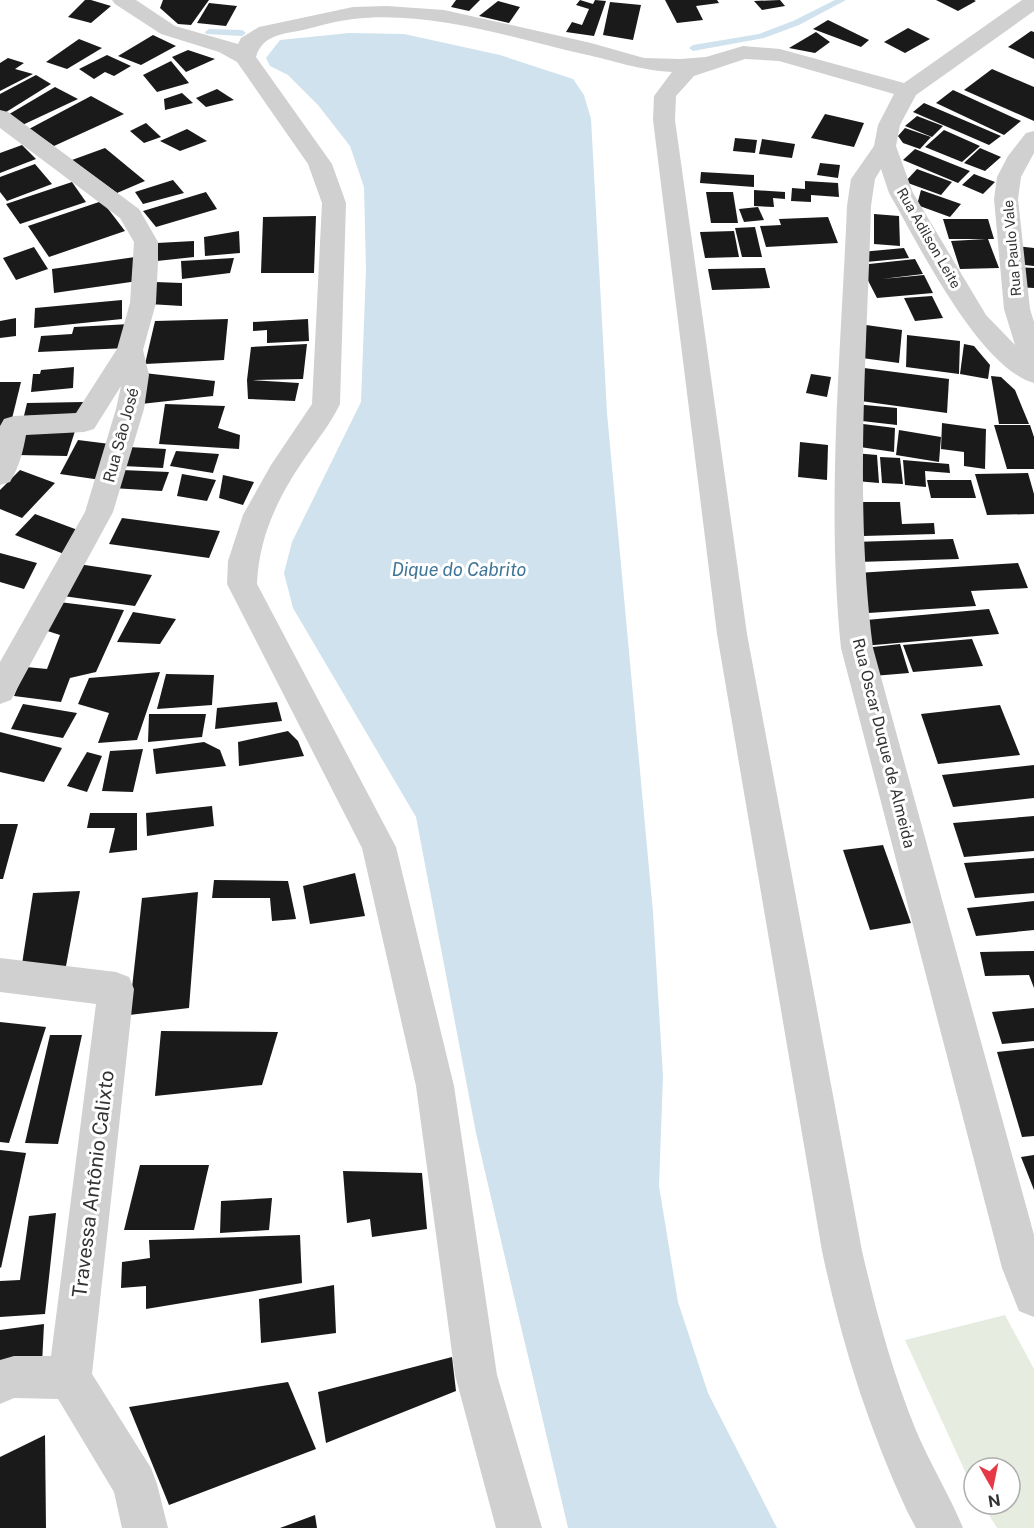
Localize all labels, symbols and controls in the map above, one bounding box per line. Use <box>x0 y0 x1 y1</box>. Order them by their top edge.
street label: Rua Adilson Leite <box>894 185 964 291</box>
street label: Rua Paulo Vale <box>1000 199 1024 297</box>
street label: Rua Sâo José <box>99 385 143 485</box>
water label: Dique do Cabrito <box>392 559 527 580</box>
street label: Rua Oscar Duque de Almeida <box>849 636 919 850</box>
street label: Travessa Antônio Calixto <box>67 1069 119 1299</box>
north arrow <box>962 1456 1022 1516</box>
text: N <box>987 1490 1002 1511</box>

